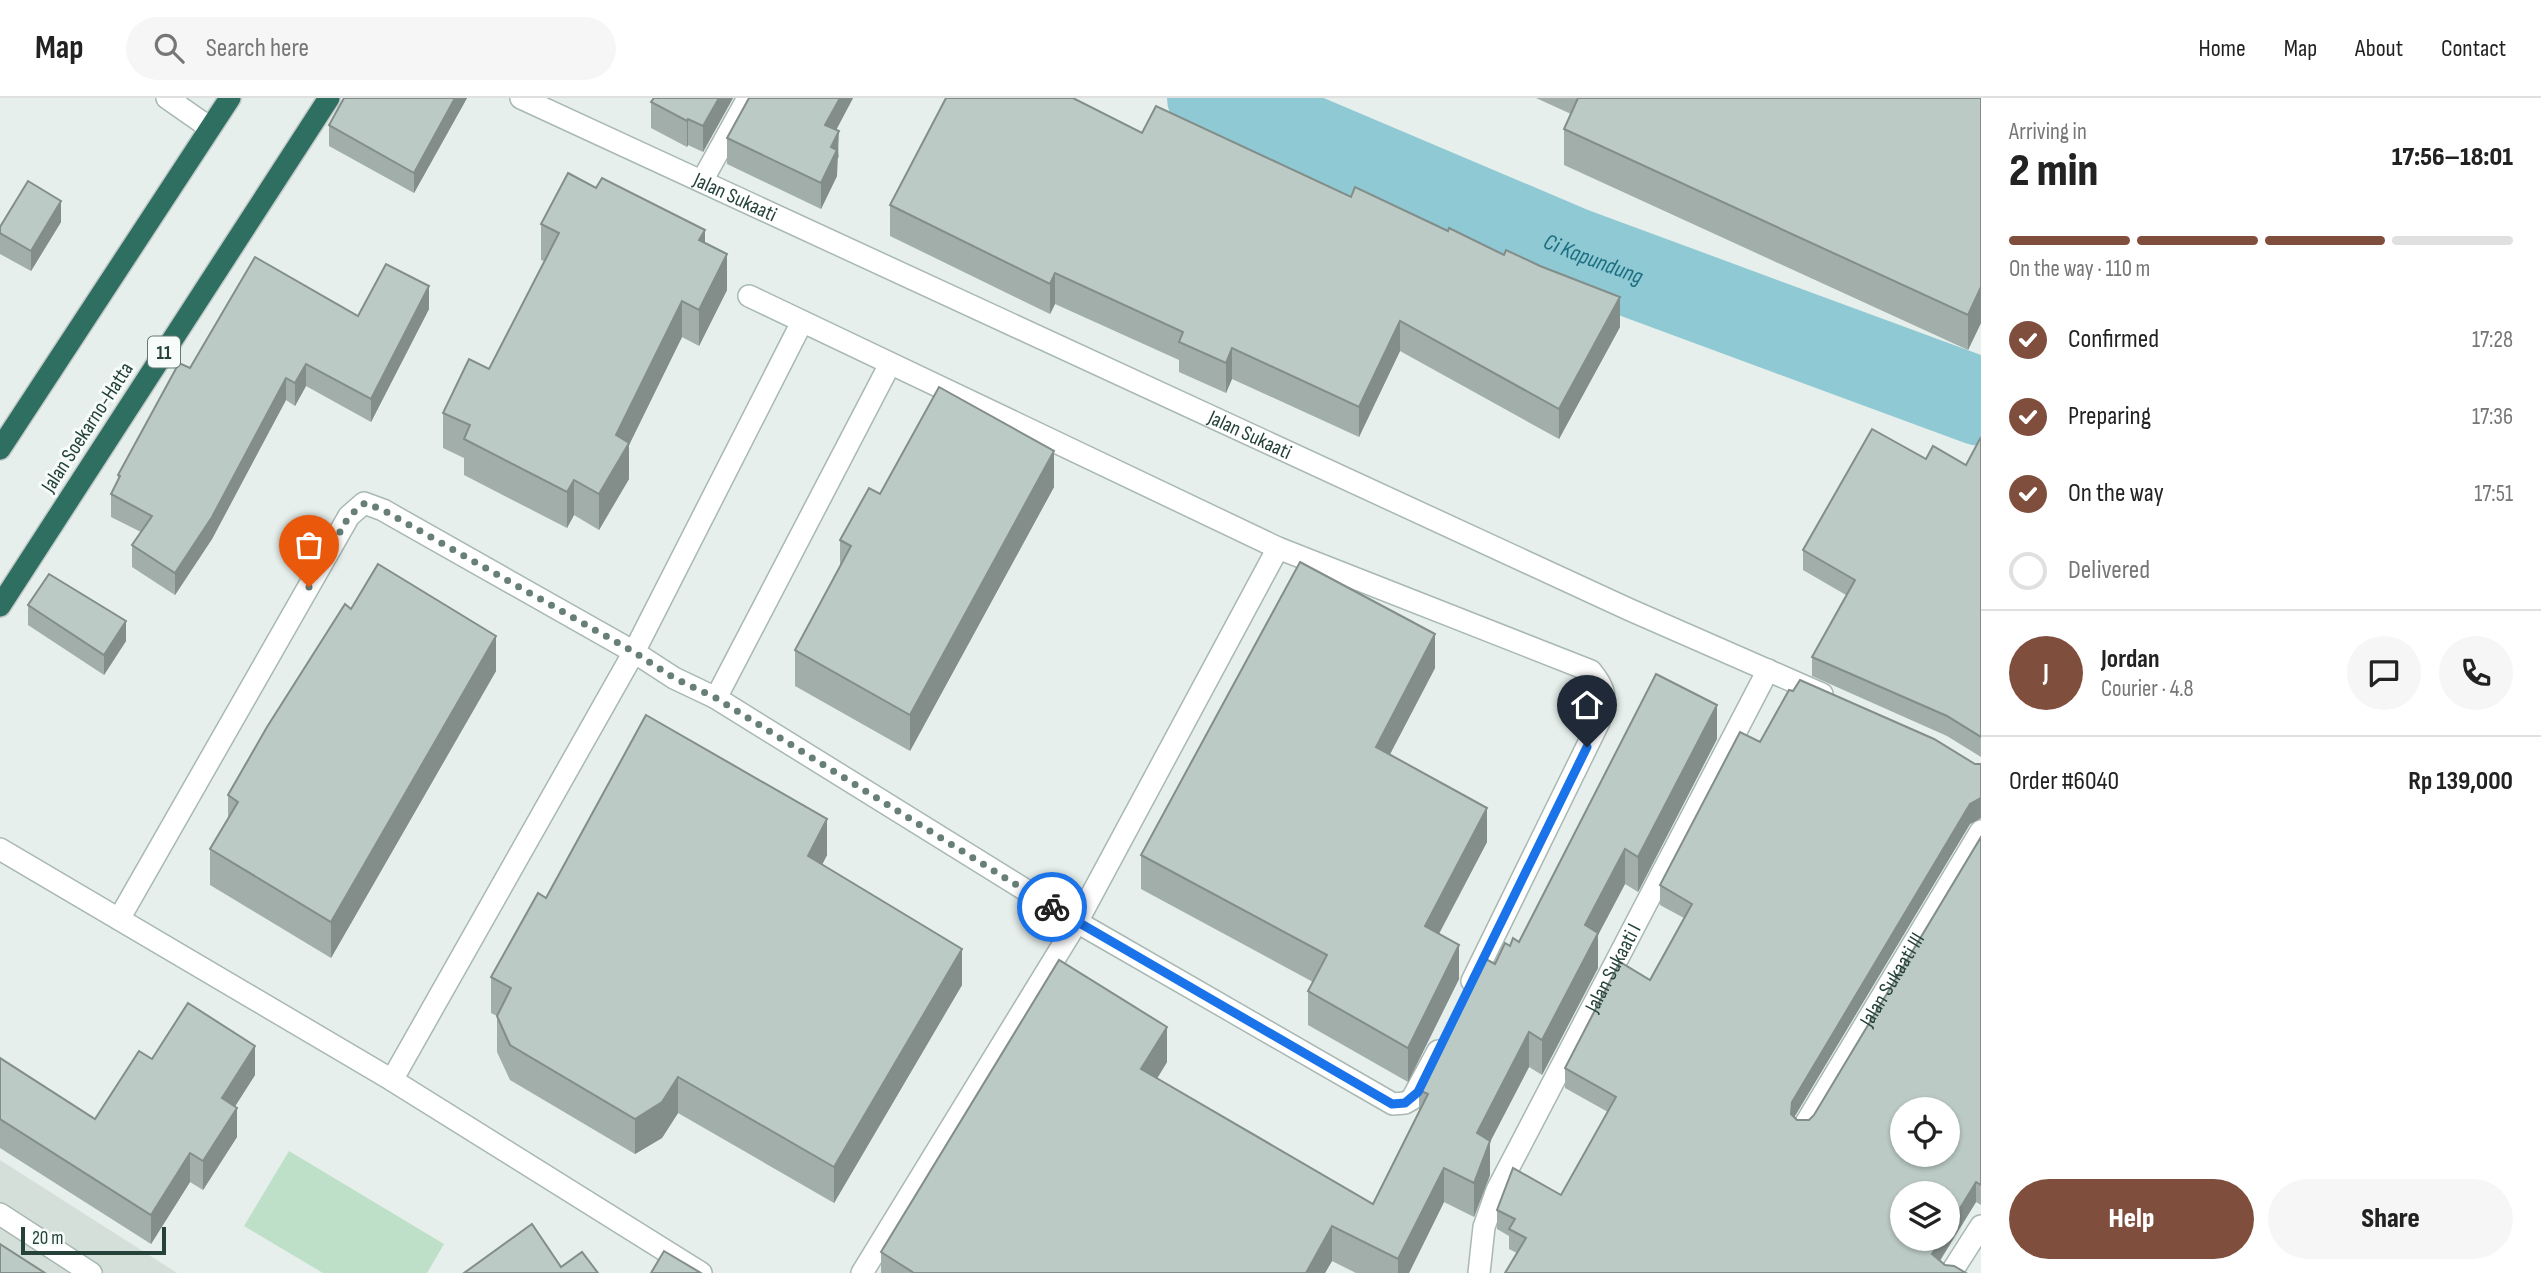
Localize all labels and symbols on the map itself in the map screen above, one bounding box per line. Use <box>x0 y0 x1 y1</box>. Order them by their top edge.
street label: Jalan Sukaati <box>688 167 781 227</box>
water label: Ci Kapundung <box>1539 228 1647 291</box>
road number: 11 <box>148 336 180 368</box>
street label: Jalan Soekarno-Hatta <box>36 358 139 498</box>
street label: Jalan Sukaati <box>1203 405 1296 465</box>
pin <box>279 515 339 587</box>
pin <box>1557 675 1617 747</box>
courier <box>1017 872 1087 942</box>
street label: Jalan Sukaati I <box>1579 919 1647 1018</box>
street label: Jalan Sukaati III <box>1854 928 1930 1032</box>
scale bar <box>21 1224 166 1256</box>

